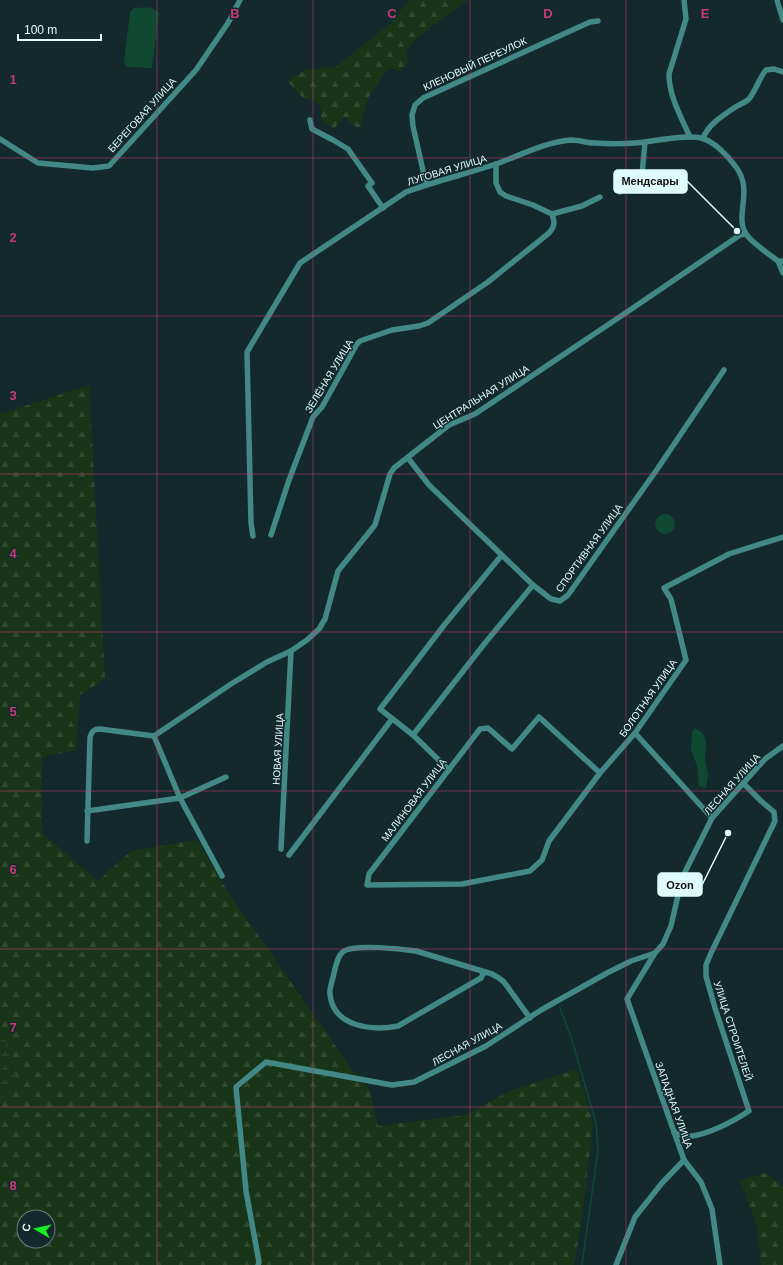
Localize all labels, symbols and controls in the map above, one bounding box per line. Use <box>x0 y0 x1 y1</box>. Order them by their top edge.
text: B <box>230 6 240 21</box>
text: C <box>387 6 397 21</box>
text: D <box>543 6 553 21</box>
text: E <box>701 6 710 21</box>
scale bar <box>18 16 101 42</box>
text: 100 m <box>24 23 57 37</box>
street label: КЛЕНОВЫЙ ПЕРЕУЛОК <box>421 34 529 93</box>
text: 1 <box>9 72 17 87</box>
street label: БЕРЕГОВАЯ УЛИЦА <box>106 75 178 154</box>
street label: ЛУГОВАЯ УЛИЦА <box>406 153 488 187</box>
callout: Мендсары <box>614 170 687 193</box>
text: Мендсары <box>621 175 679 187</box>
text: 2 <box>9 230 17 245</box>
street label: ЗЕЛЁНАЯ УЛИЦА <box>303 337 355 415</box>
street label: ЦЕНТРАЛЬНАЯ УЛИЦА <box>431 363 531 431</box>
text: 3 <box>9 388 17 403</box>
street label: СПОРТИВНАЯ УЛИЦА <box>553 502 625 594</box>
text: 4 <box>9 546 17 561</box>
street label: БОЛОТНАЯ УЛИЦА <box>617 657 679 739</box>
text: 5 <box>9 704 17 719</box>
street label: НОВАЯ УЛИЦА <box>271 713 285 785</box>
street label: ЛЕСНАЯ УЛИЦА <box>702 751 762 817</box>
street label: МАЛИНОВАЯ УЛИЦА <box>379 756 449 844</box>
text: 6 <box>9 862 17 877</box>
callout: Ozon <box>658 873 702 896</box>
text: Ozon <box>666 879 694 891</box>
street label: УЛИЦА СТРОИТЕЛЕЙ <box>712 979 755 1082</box>
text: 7 <box>9 1020 17 1035</box>
street label: ЛЕСНАЯ УЛИЦА <box>430 1020 504 1068</box>
street label: ЗАПАДНАЯ УЛИЦА <box>653 1060 695 1150</box>
text: 8 <box>9 1178 17 1193</box>
north arrow <box>16 1209 56 1249</box>
text: С <box>20 1223 33 1232</box>

